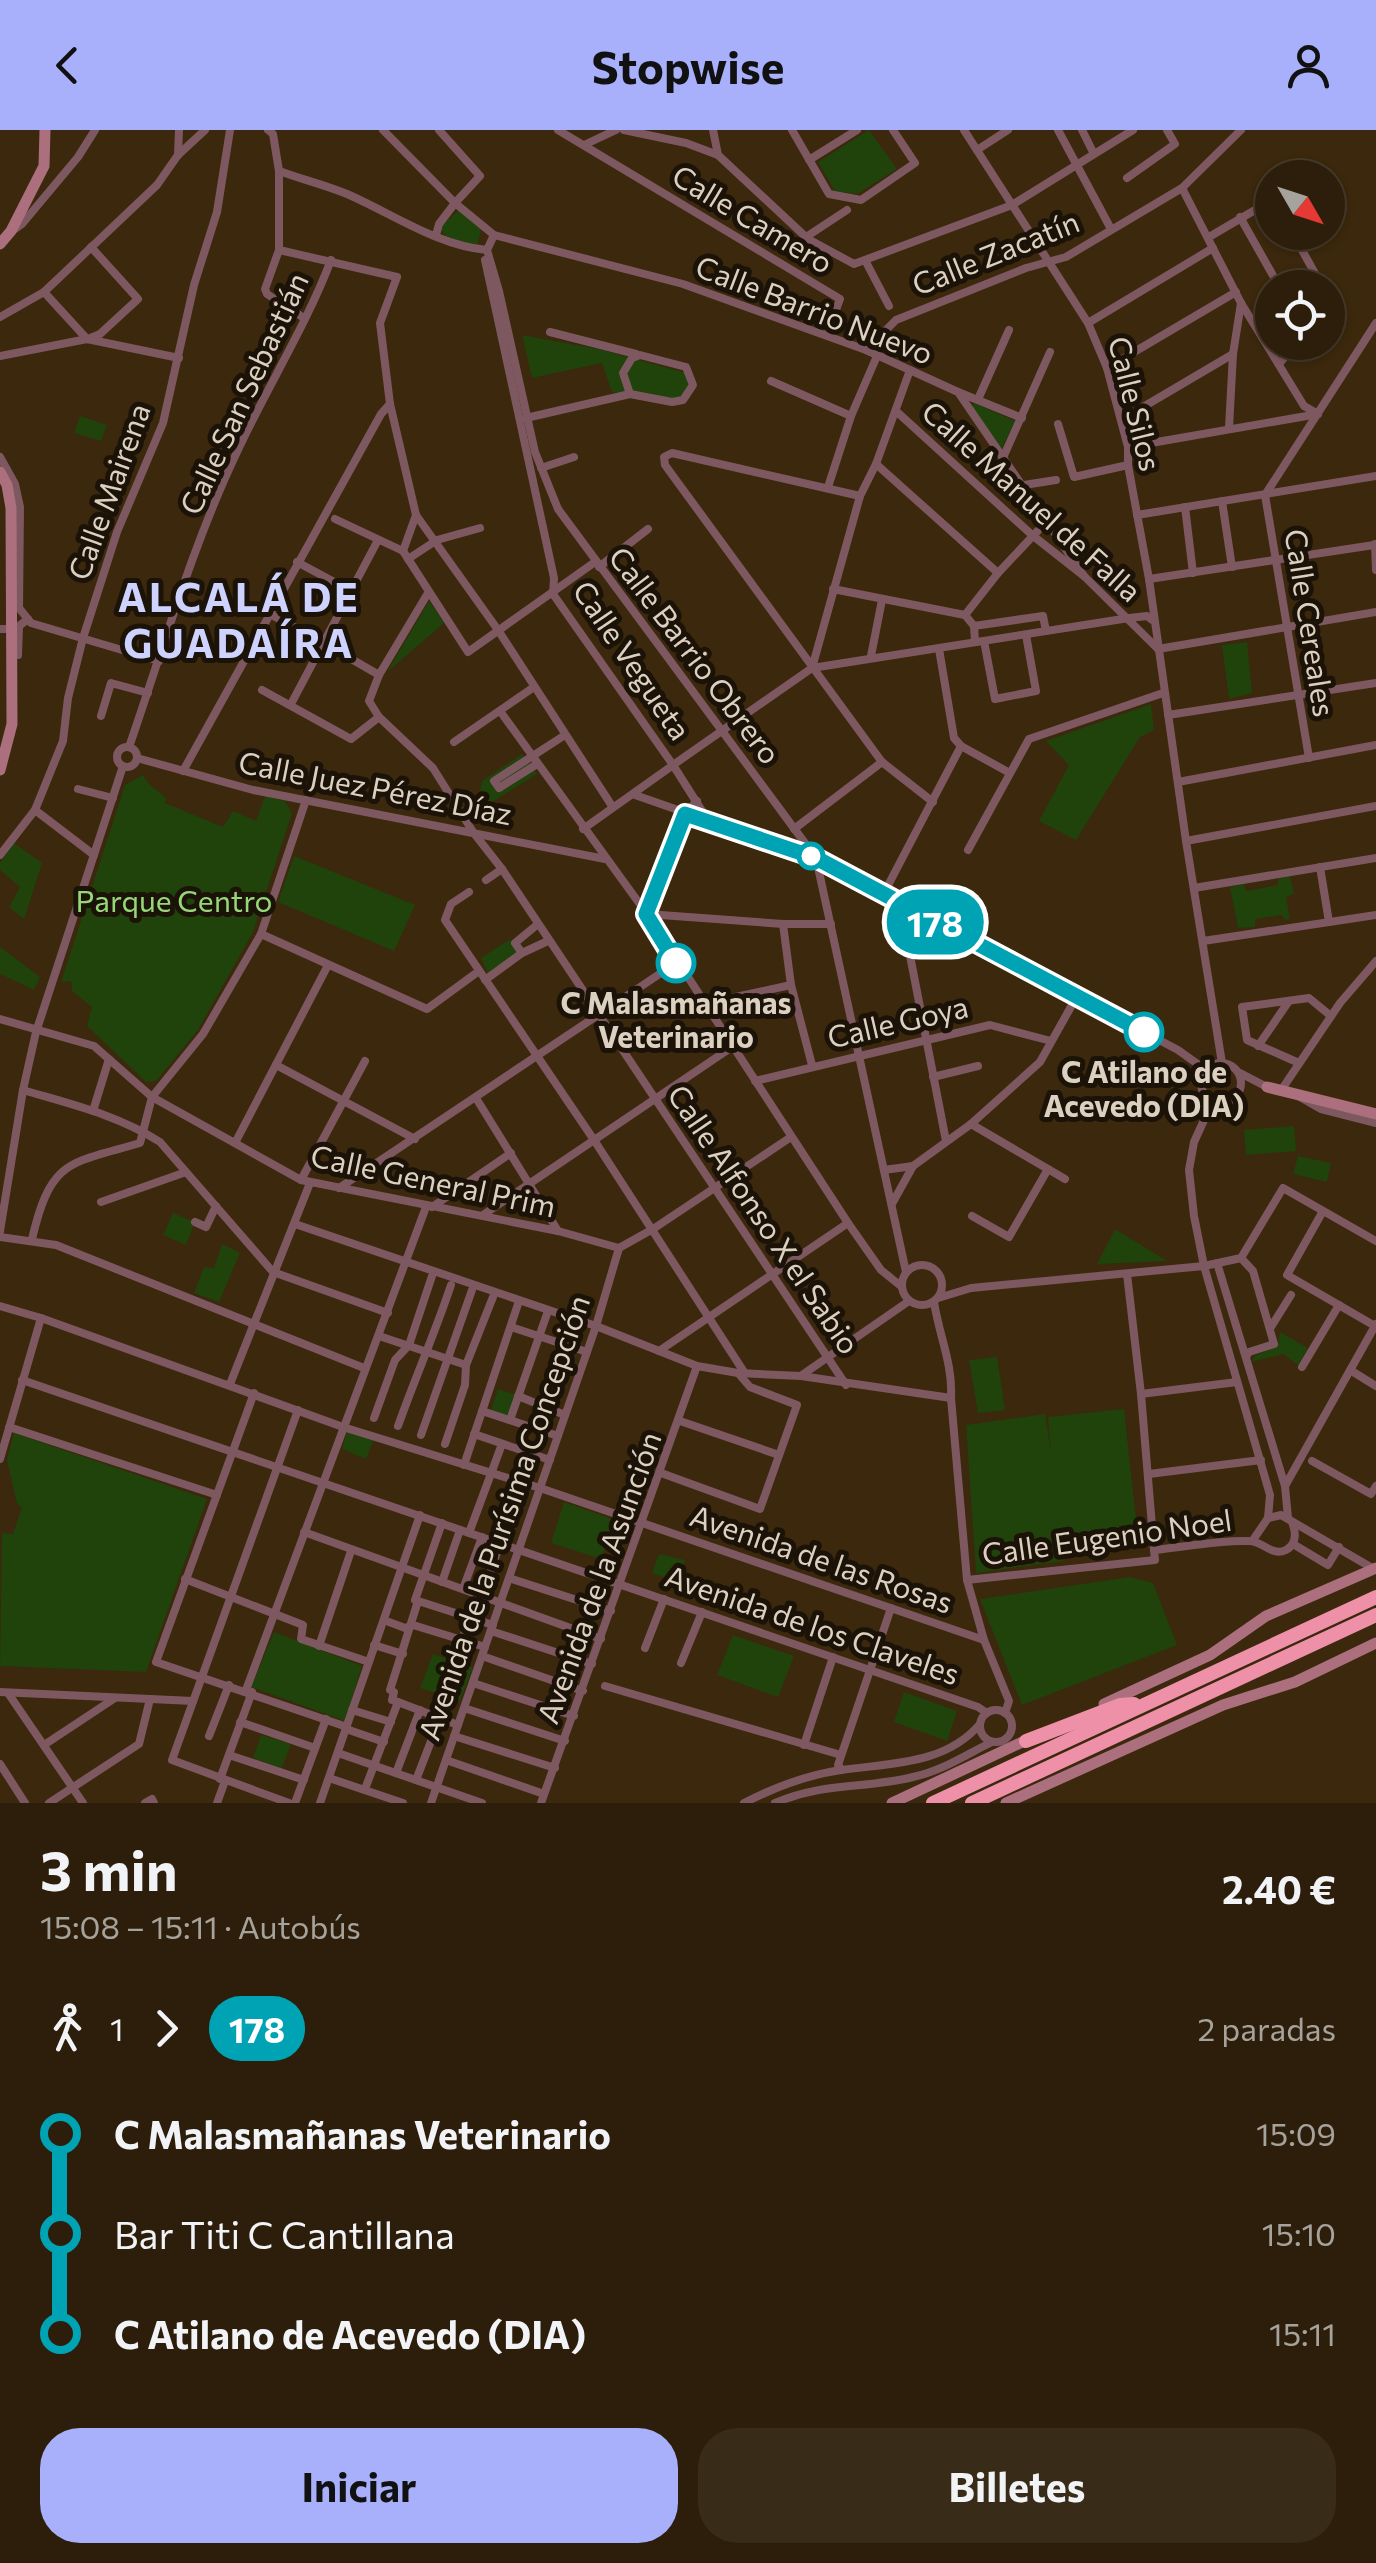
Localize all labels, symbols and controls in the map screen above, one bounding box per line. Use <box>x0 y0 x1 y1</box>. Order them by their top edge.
icon: back <box>40 38 95 93</box>
text: Stopwise <box>592 38 784 93</box>
icon: person <box>1281 38 1336 93</box>
street label: Calle Camero <box>666 155 840 280</box>
north arrow <box>1255 160 1345 250</box>
map controls <box>1255 160 1345 360</box>
street label: Calle Zacatín <box>906 201 1084 302</box>
street label: Calle Barrio Nuevo <box>691 246 939 371</box>
street label: Calle San Sebastián <box>171 266 315 520</box>
button: locate <box>1255 270 1345 360</box>
street label: Calle Silos <box>1102 332 1171 474</box>
street label: Calle Manuel de Falla <box>915 392 1150 608</box>
street label: Calle Mairena <box>59 398 157 584</box>
street label: Calle Cereales <box>1278 526 1345 719</box>
street label: Calle Barrio Obrero <box>602 539 790 770</box>
district label: ALCALÁ DE GUADAÍRA <box>118 571 360 666</box>
street label: Calle Vegueta <box>566 573 700 746</box>
street label: Calle Juez Pérez Díaz <box>236 742 515 831</box>
unlabelled marker <box>798 843 824 869</box>
park label: Parque Centro <box>75 881 273 918</box>
line badge: 178 <box>878 890 992 954</box>
text: 178 <box>907 901 963 944</box>
marker: C Malasmañanas Veterinario <box>657 944 695 982</box>
place label: C Malasmañanas Veterinario <box>561 983 791 1054</box>
street label: Calle Goya <box>823 986 971 1055</box>
marker: C Atilano de Acevedo (DIA) <box>1125 1013 1163 1051</box>
place label: C Atilano de Acevedo (DIA) <box>1044 1052 1244 1123</box>
street label: Calle Alfonso X el Sabio <box>661 1077 869 1360</box>
street label: Calle General Prim <box>308 1136 559 1224</box>
street label: Avenida de la Purísima Concepción <box>409 1290 596 1744</box>
street label: Avenida de la Asunción <box>528 1426 668 1728</box>
street label: Avenida de las Rosas <box>686 1495 958 1620</box>
street label: Calle Eugenio Noel <box>979 1500 1234 1571</box>
street label: Avenida de los Claveles <box>661 1556 965 1691</box>
text: 3 min <box>40 1835 178 1902</box>
text: 2.40 € <box>1222 1865 1336 1912</box>
text: 15:08 – 15:11 · Autobús <box>40 1906 361 1946</box>
icon: walk <box>40 2001 95 2056</box>
icon: forward <box>139 2001 194 2056</box>
text: 178 <box>229 2007 285 2050</box>
text: 1 <box>110 2008 124 2048</box>
text: 2 paradas <box>1197 2008 1336 2048</box>
text: C Malasmañanas Veterinario <box>114 2110 611 2157</box>
text: 15:09 <box>1256 2113 1336 2153</box>
text: Bar Titi C Cantillana <box>114 2210 455 2257</box>
text: 15:10 <box>1262 2213 1336 2253</box>
text: C Atilano de Acevedo (DIA) <box>114 2310 586 2357</box>
text: 15:11 <box>1269 2313 1336 2353</box>
button: Iniciar <box>40 2428 678 2543</box>
button: Billetes <box>698 2428 1336 2543</box>

